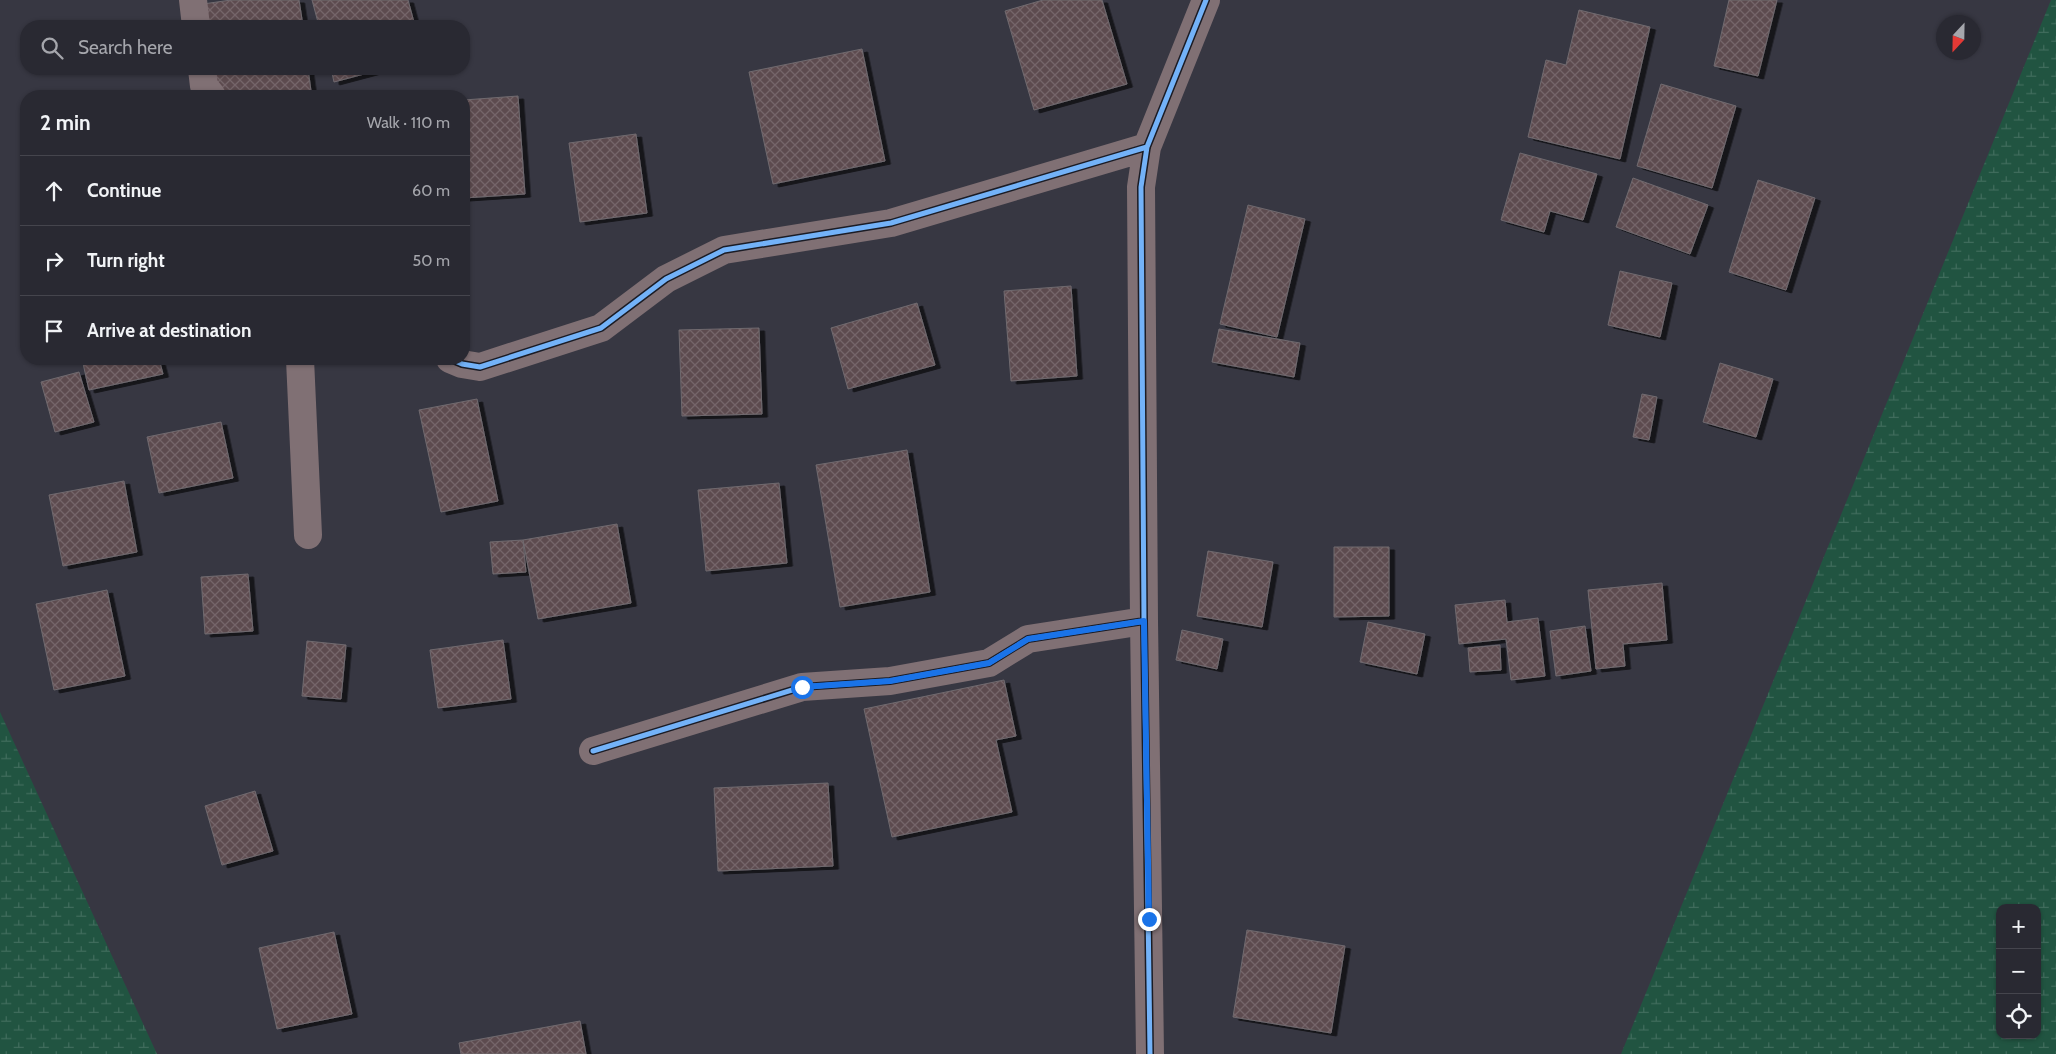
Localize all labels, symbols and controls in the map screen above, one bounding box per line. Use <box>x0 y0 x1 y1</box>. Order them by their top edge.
north arrow <box>1936 15 1981 60</box>
search box <box>20 20 470 75</box>
icon: search <box>38 34 66 62</box>
text: Search here <box>78 36 172 59</box>
text: 2 min <box>40 110 91 135</box>
text: Walk · 110 m <box>367 113 450 132</box>
icon: ahead <box>40 177 68 205</box>
text: Continue <box>87 179 161 202</box>
text: 60 m <box>412 181 450 200</box>
icon: right <box>40 247 68 275</box>
text: Turn right <box>87 249 165 272</box>
text: 50 m <box>413 251 450 270</box>
icon: arrive <box>40 317 68 345</box>
text: Arrive at destination <box>87 319 251 342</box>
route start <box>791 676 814 699</box>
map controls <box>1996 904 2041 1039</box>
button: + <box>1996 904 2041 949</box>
route end <box>1138 908 1161 931</box>
button: − <box>1996 949 2041 994</box>
button: locate <box>1996 994 2041 1039</box>

